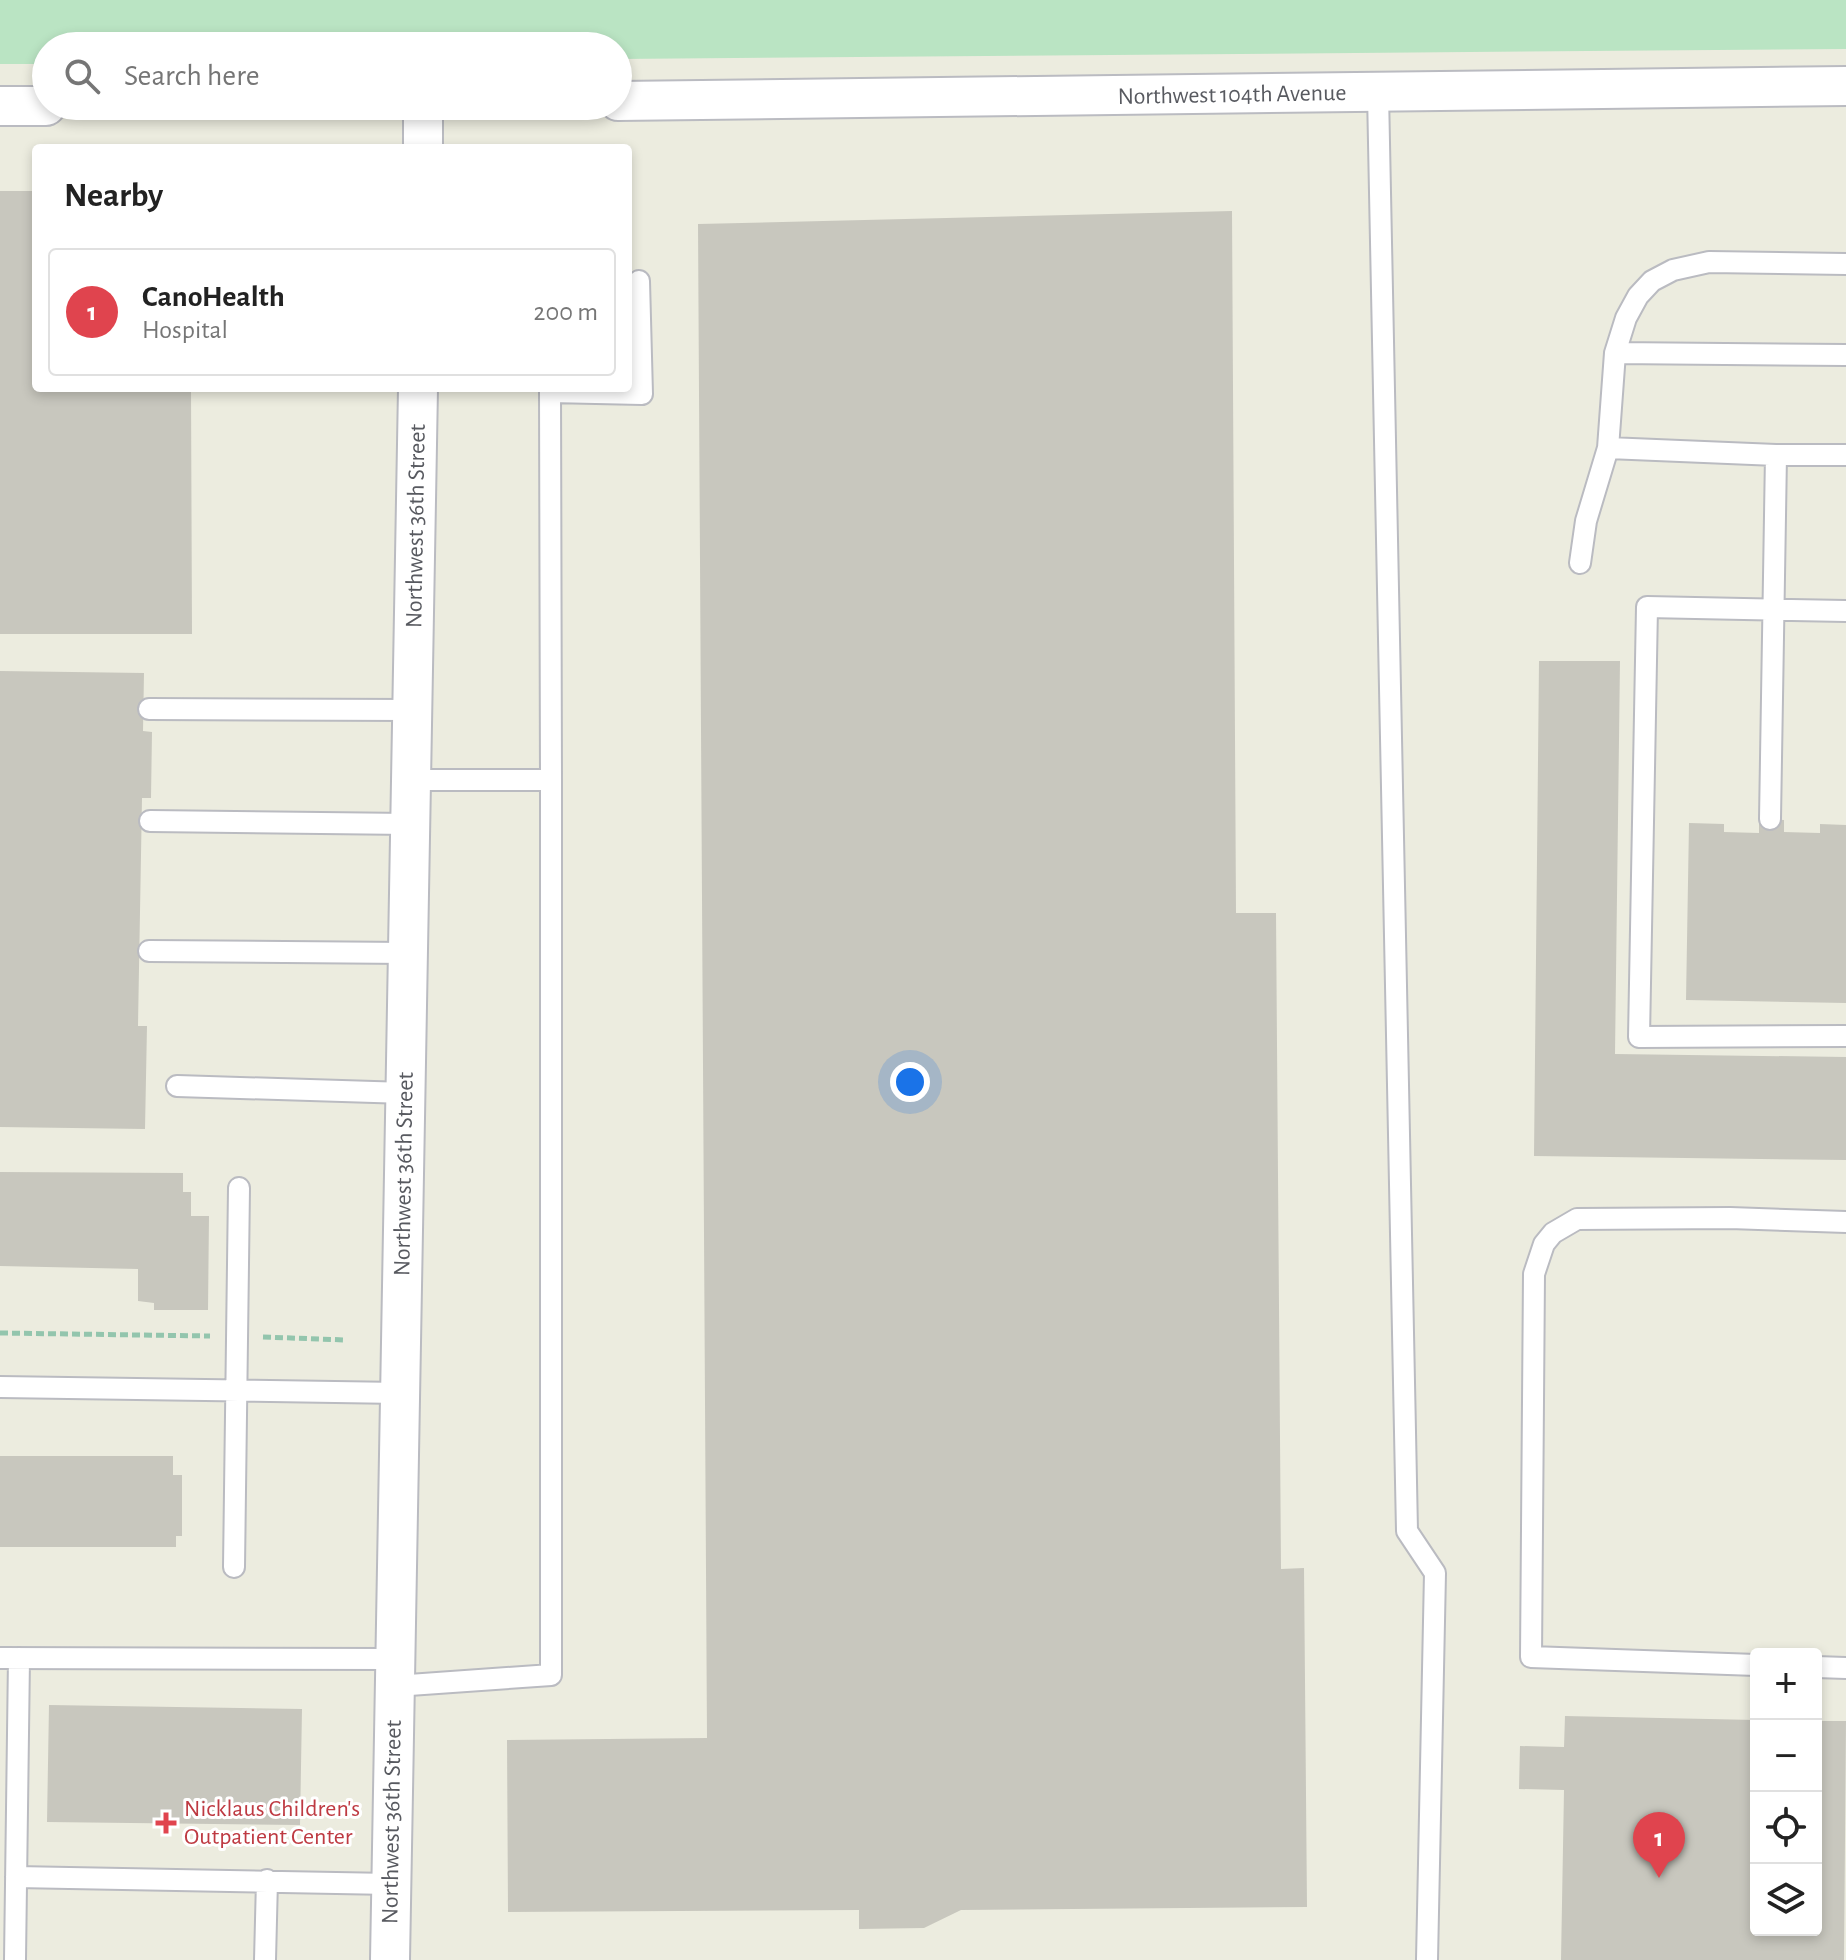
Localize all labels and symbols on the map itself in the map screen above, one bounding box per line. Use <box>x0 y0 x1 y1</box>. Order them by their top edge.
street label: Northwest 104th Avenue <box>1117 81 1347 109</box>
street label: Northwest 36th Street <box>402 423 430 628</box>
your location <box>890 1062 930 1102</box>
street label: Northwest 36th Street <box>390 1071 418 1276</box>
street label: Northwest 36th Street <box>378 1719 406 1924</box>
place label: Nicklaus Children's Outpatient Center <box>184 1797 360 1849</box>
marker: Nicklaus Children's Outpatient Center <box>155 1812 177 1834</box>
pin: 1 <box>1633 1812 1685 1878</box>

